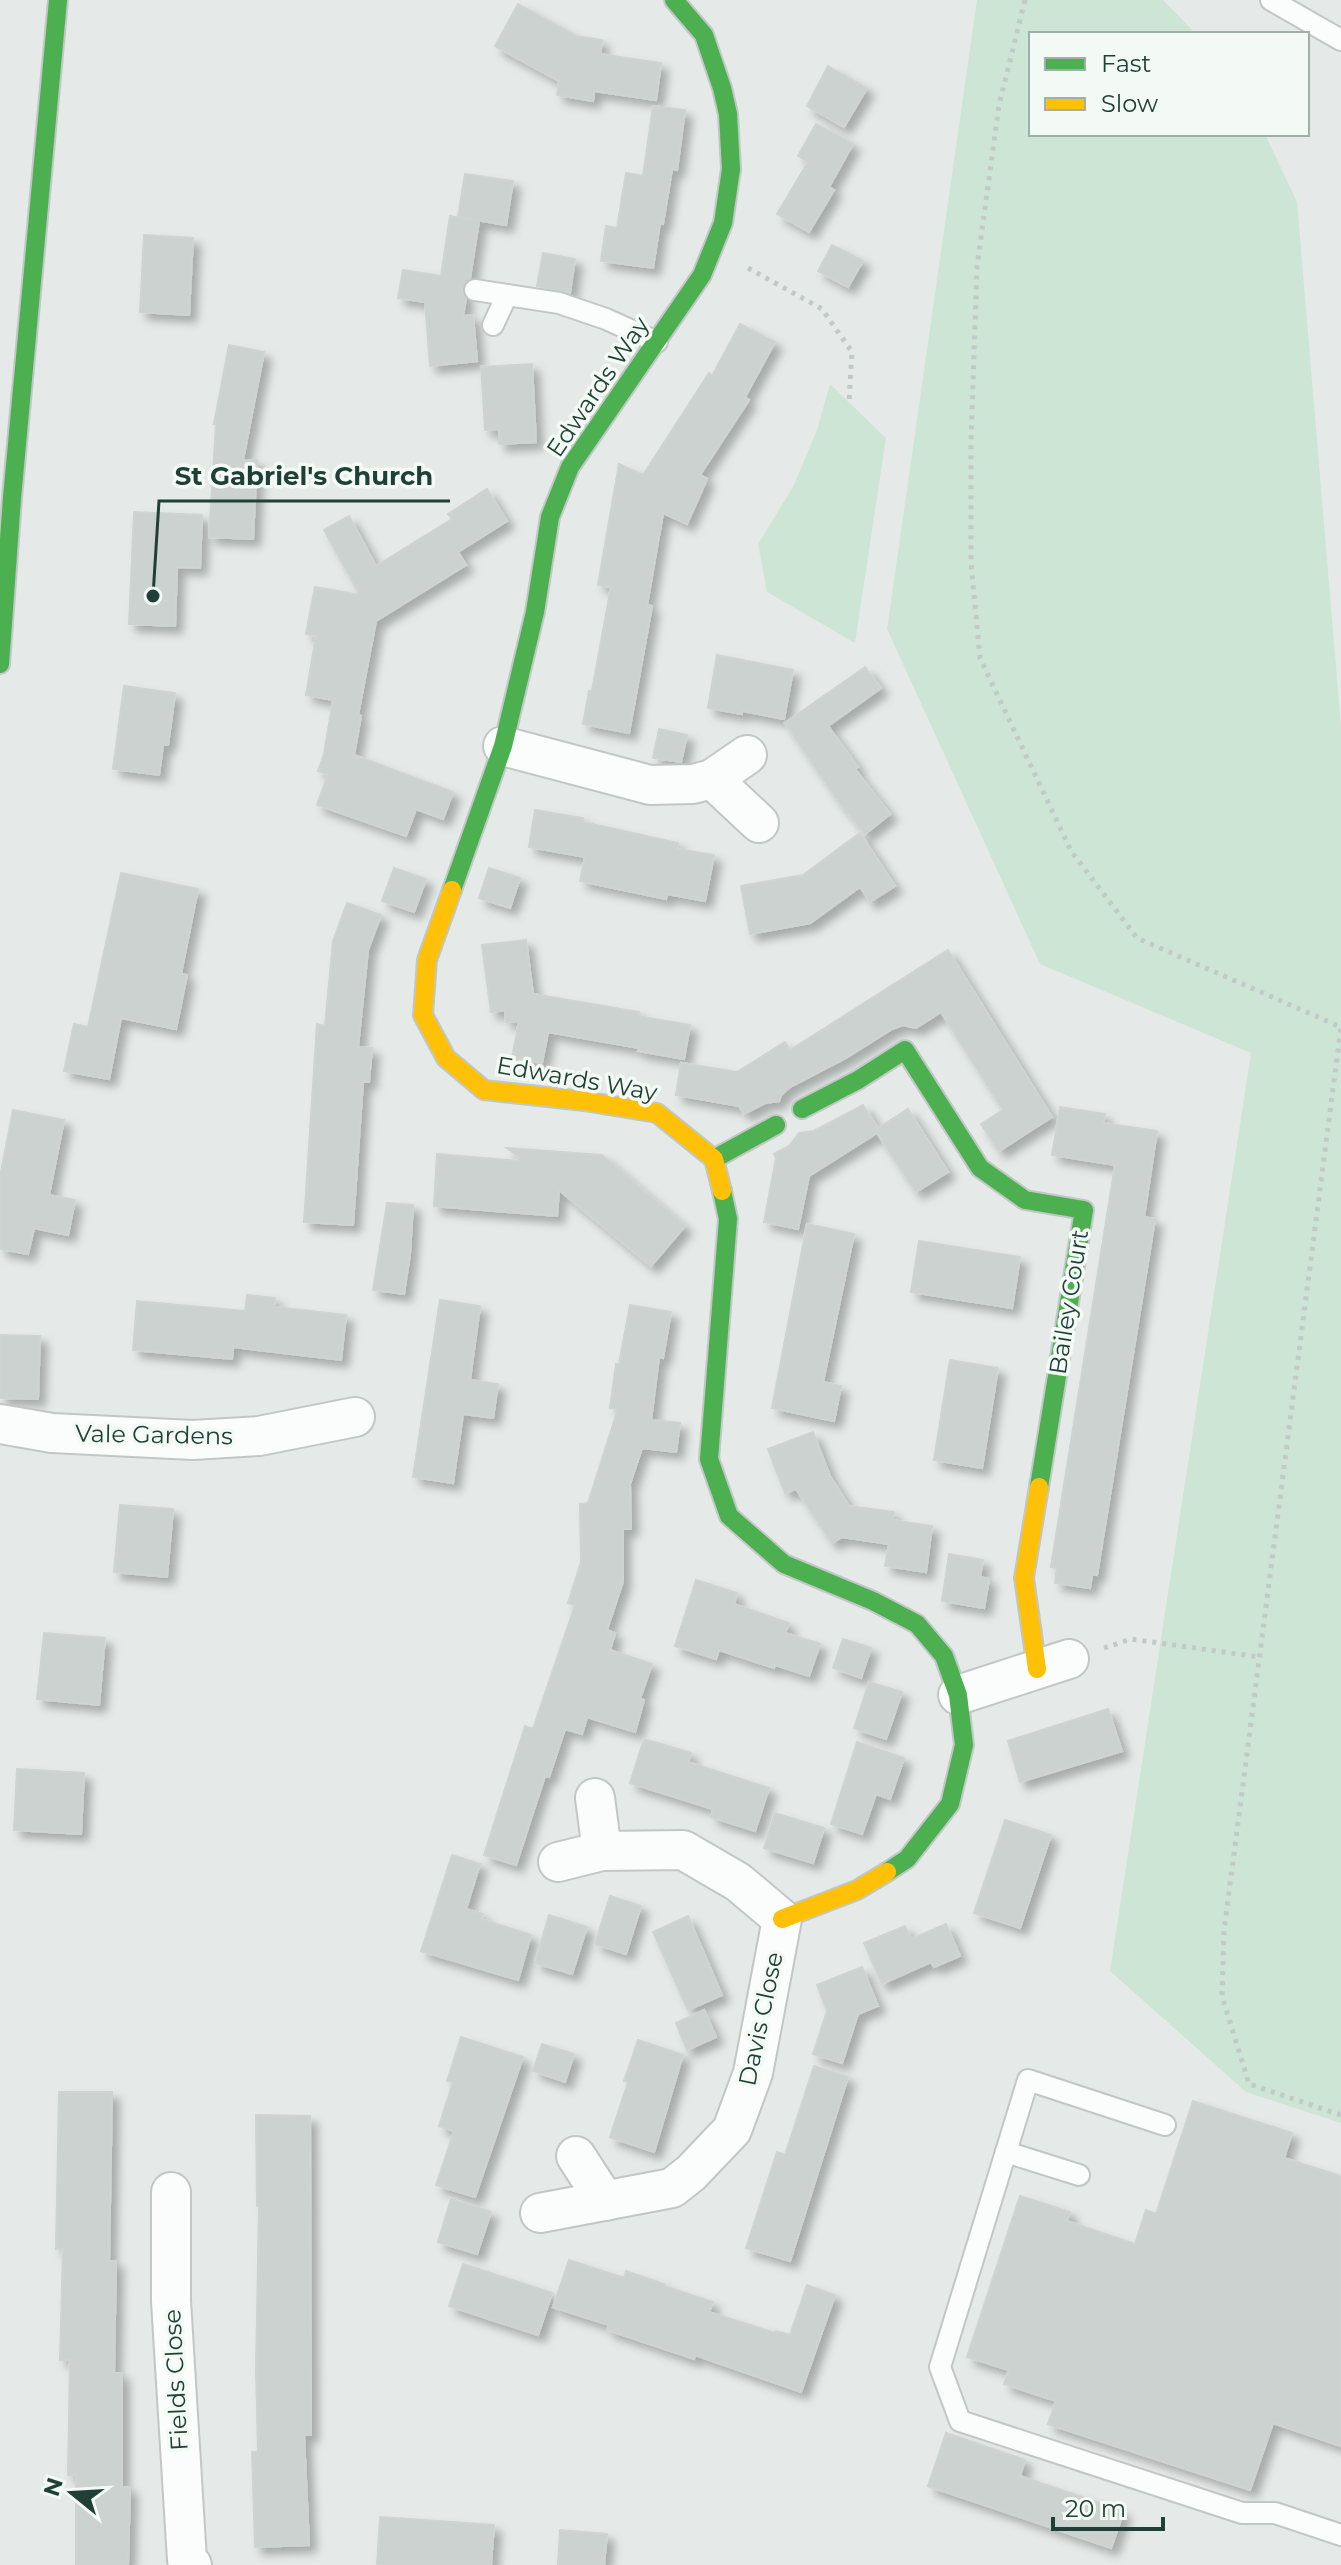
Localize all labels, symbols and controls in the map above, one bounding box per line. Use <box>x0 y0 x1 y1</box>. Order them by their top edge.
legend <box>1029 32 1309 136</box>
text: Fast <box>1101 49 1152 78</box>
text: Slow <box>1101 89 1158 118</box>
street label: Edwards Way <box>540 311 655 462</box>
callout: St Gabriel's Church <box>159 451 450 501</box>
text: St Gabriel's Church <box>175 460 433 492</box>
street label: Edwards Way <box>495 1050 660 1107</box>
street label: Bailey Court <box>1043 1227 1094 1376</box>
street label: Vale Gardens <box>75 1419 233 1450</box>
street label: Davis Close <box>732 1949 789 2088</box>
street label: Fields Close <box>157 2309 194 2451</box>
north arrow <box>32 2453 112 2533</box>
text: N <box>38 2474 69 2500</box>
scale bar <box>1053 2481 1163 2531</box>
text: 20 m <box>1065 2494 1126 2523</box>

